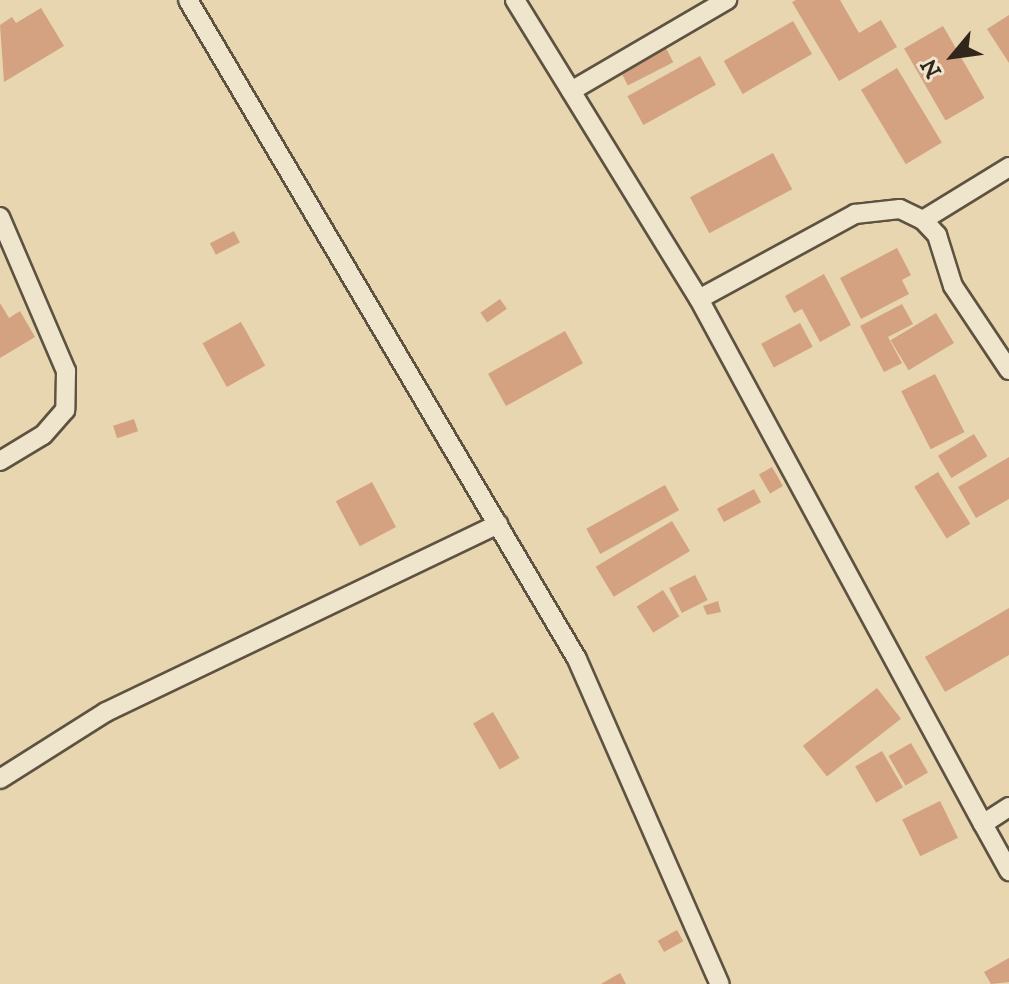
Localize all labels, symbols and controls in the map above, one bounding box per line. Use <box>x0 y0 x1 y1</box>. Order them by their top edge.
north arrow <box>913 16 993 96</box>
text: N <box>915 53 948 82</box>

